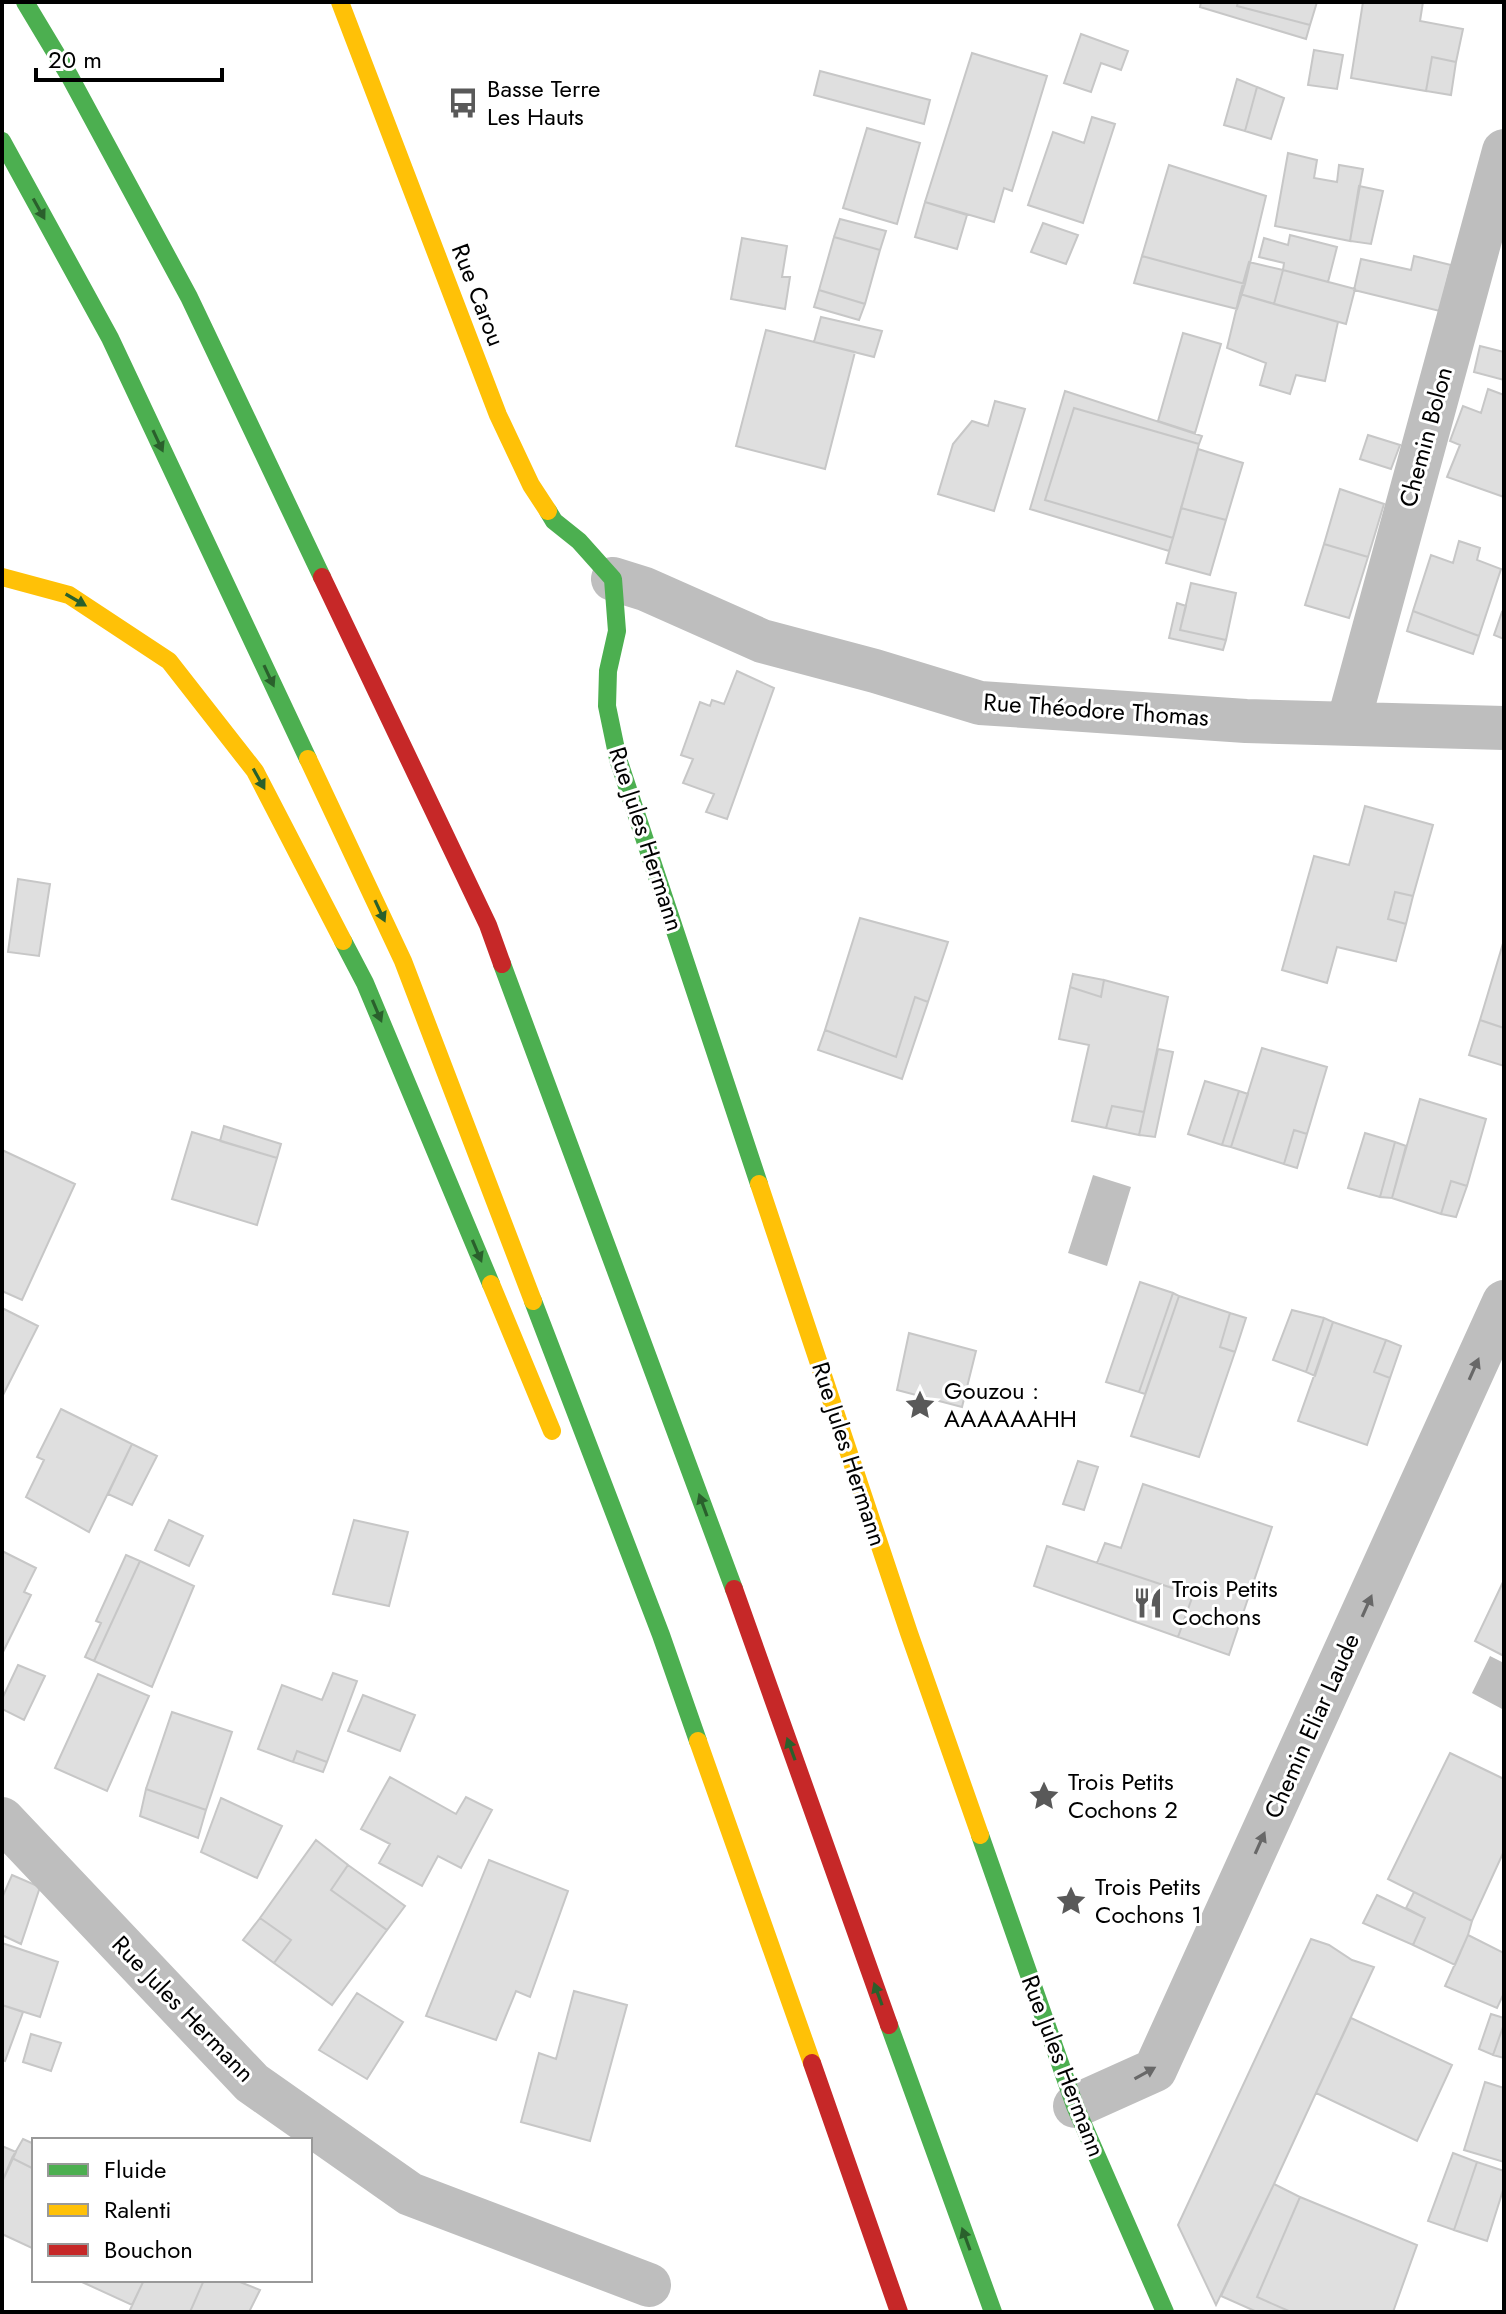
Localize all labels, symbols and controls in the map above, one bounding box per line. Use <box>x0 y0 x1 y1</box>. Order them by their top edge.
scale bar <box>36 32 222 82</box>
text: 20 m <box>48 42 102 77</box>
place label: Basse Terre Les Hauts <box>487 71 600 134</box>
bus stop icon: Basse Terre Les Hauts <box>446 86 480 120</box>
one-way arrow <box>33 198 46 221</box>
street label: Rue Carou <box>443 239 514 351</box>
street label: Chemin Bolon <box>1390 363 1461 511</box>
one-way arrow <box>151 429 165 452</box>
one-way arrow <box>65 593 87 607</box>
one-way arrow <box>262 664 276 687</box>
street label: Rue Théodore Thomas <box>982 684 1210 735</box>
street label: Rue Jules Hermann <box>600 742 693 936</box>
one-way arrow <box>251 768 265 790</box>
one-way arrow <box>373 899 387 923</box>
one-way arrow <box>370 999 383 1023</box>
one-way arrow <box>470 1239 483 1263</box>
street label: Rue Jules Hermann <box>803 1357 896 1551</box>
one-way arrow <box>1467 1357 1481 1381</box>
place label: Gouzou : AAAAAAHH <box>944 1373 1077 1436</box>
place icon: Gouzou : AAAAAAHH <box>903 1388 937 1422</box>
one-way arrow <box>696 1493 709 1517</box>
place label: Trois Petits Cochons <box>1172 1571 1278 1634</box>
restaurant icon: Trois Petits Cochons <box>1131 1586 1165 1620</box>
one-way arrow <box>1360 1594 1374 1618</box>
street label: Chemin Eliar Laude <box>1255 1628 1368 1824</box>
one-way arrow <box>785 1737 797 1761</box>
place label: Trois Petits Cochons 2 <box>1068 1764 1178 1827</box>
place icon: Trois Petits Cochons 2 <box>1027 1779 1061 1813</box>
one-way arrow <box>1253 1831 1266 1855</box>
place label: Trois Petits Cochons 1 <box>1095 1869 1202 1932</box>
place icon: Trois Petits Cochons 1 <box>1054 1884 1088 1918</box>
street label: Rue Jules Hermann <box>104 1927 263 2090</box>
street label: Rue Jules Hermann <box>1013 1970 1114 2162</box>
one-way arrow <box>871 1982 884 2006</box>
one-way arrow <box>1134 2066 1156 2080</box>
legend <box>32 2138 312 2282</box>
text: Fluide <box>104 2152 166 2187</box>
text: Ralenti <box>104 2192 171 2227</box>
one-way arrow <box>959 2227 972 2251</box>
text: Bouchon <box>104 2232 193 2267</box>

